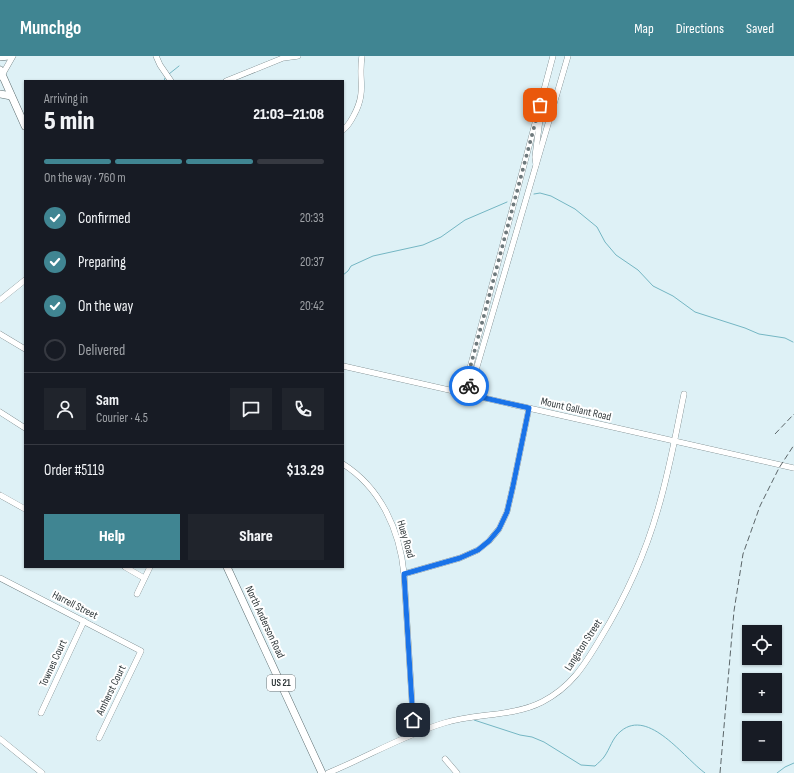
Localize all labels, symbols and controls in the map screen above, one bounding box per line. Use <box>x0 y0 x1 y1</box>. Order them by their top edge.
text: Munchgo <box>20 17 81 40</box>
text: Map <box>634 20 654 37</box>
text: Directions <box>676 20 724 37</box>
text: Saved <box>746 20 774 37</box>
pin <box>523 88 557 122</box>
text: Arriving in <box>44 91 88 107</box>
icon: bag <box>529 94 551 116</box>
text: 21:03–21:08 <box>253 105 324 124</box>
text: 5 min <box>44 106 95 137</box>
text: On the way · 760 m <box>44 170 126 186</box>
icon: check <box>44 207 66 229</box>
text: Confirmed <box>78 209 131 228</box>
text: 20:33 <box>300 210 324 226</box>
icon: check <box>44 251 66 273</box>
text: Preparing <box>78 253 126 272</box>
text: 20:37 <box>300 254 324 270</box>
icon: check <box>44 295 66 317</box>
text: On the way <box>78 297 133 316</box>
text: 20:42 <box>300 298 324 314</box>
text: Delivered <box>78 341 125 360</box>
courier <box>449 366 489 406</box>
icon: bike <box>458 375 480 397</box>
button: person <box>44 388 86 430</box>
button: chat <box>230 388 272 430</box>
button: phone <box>282 388 324 430</box>
text: Sam <box>96 391 119 410</box>
street label: Mount Gallant Road <box>540 395 613 424</box>
text: Courier · 4.5 <box>96 410 148 426</box>
text: Order #5119 <box>44 461 104 480</box>
text: $13.29 <box>286 461 324 480</box>
button: Help <box>44 514 180 560</box>
button: Share <box>188 514 324 560</box>
street label: Huey Road <box>394 519 418 560</box>
street label: North Anderson Road <box>243 584 288 661</box>
street label: Harrell Street <box>50 588 101 622</box>
street label: Langston Street <box>562 616 605 673</box>
map controls <box>742 625 782 761</box>
button: locate <box>742 625 782 665</box>
street label: Townes Court <box>36 637 70 689</box>
street label: Amherst Court <box>93 662 129 718</box>
button: + <box>742 673 782 713</box>
road number: US 21 <box>267 675 295 691</box>
pin <box>396 703 430 737</box>
icon: home <box>402 709 424 731</box>
button: − <box>742 721 782 761</box>

